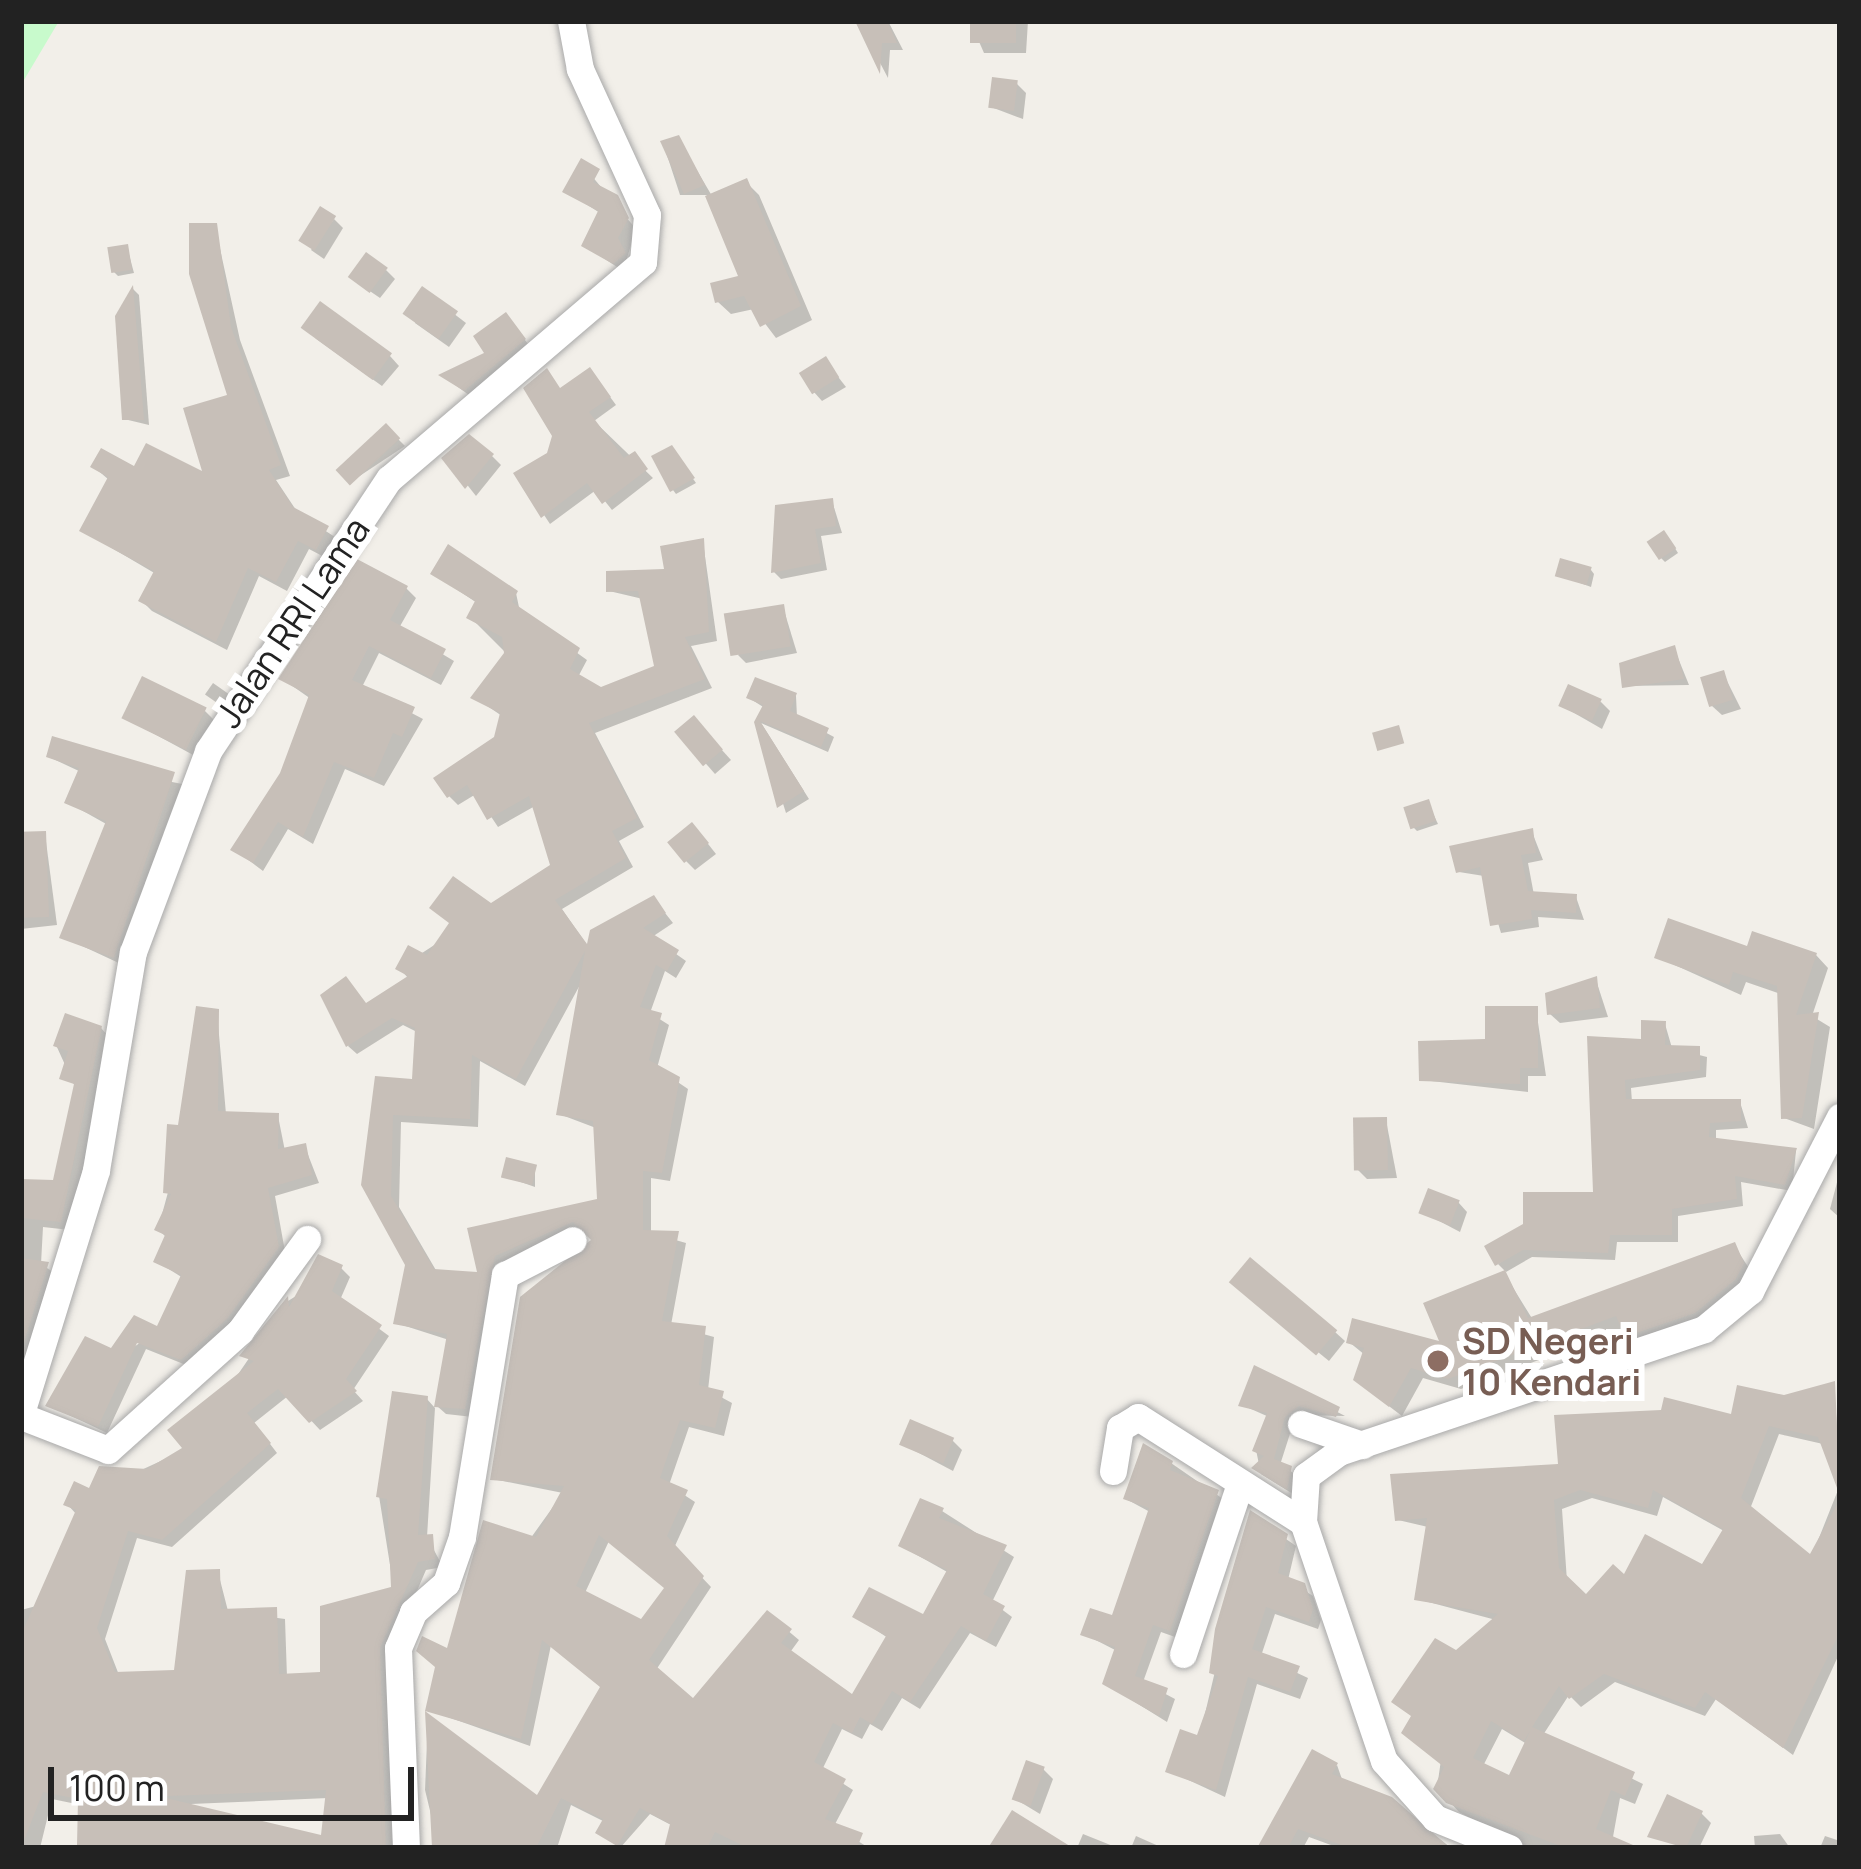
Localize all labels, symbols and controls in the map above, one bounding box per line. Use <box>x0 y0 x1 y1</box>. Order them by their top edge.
street label: Jalan RRI Lama <box>206 509 378 735</box>
place label: SD Negeri 10 Kendari <box>1462 1318 1641 1403</box>
marker: SD Negeri 10 Kendari <box>1425 1348 1451 1374</box>
scale bar <box>54 1743 420 1817</box>
text: 100 m <box>69 1763 165 1812</box>

